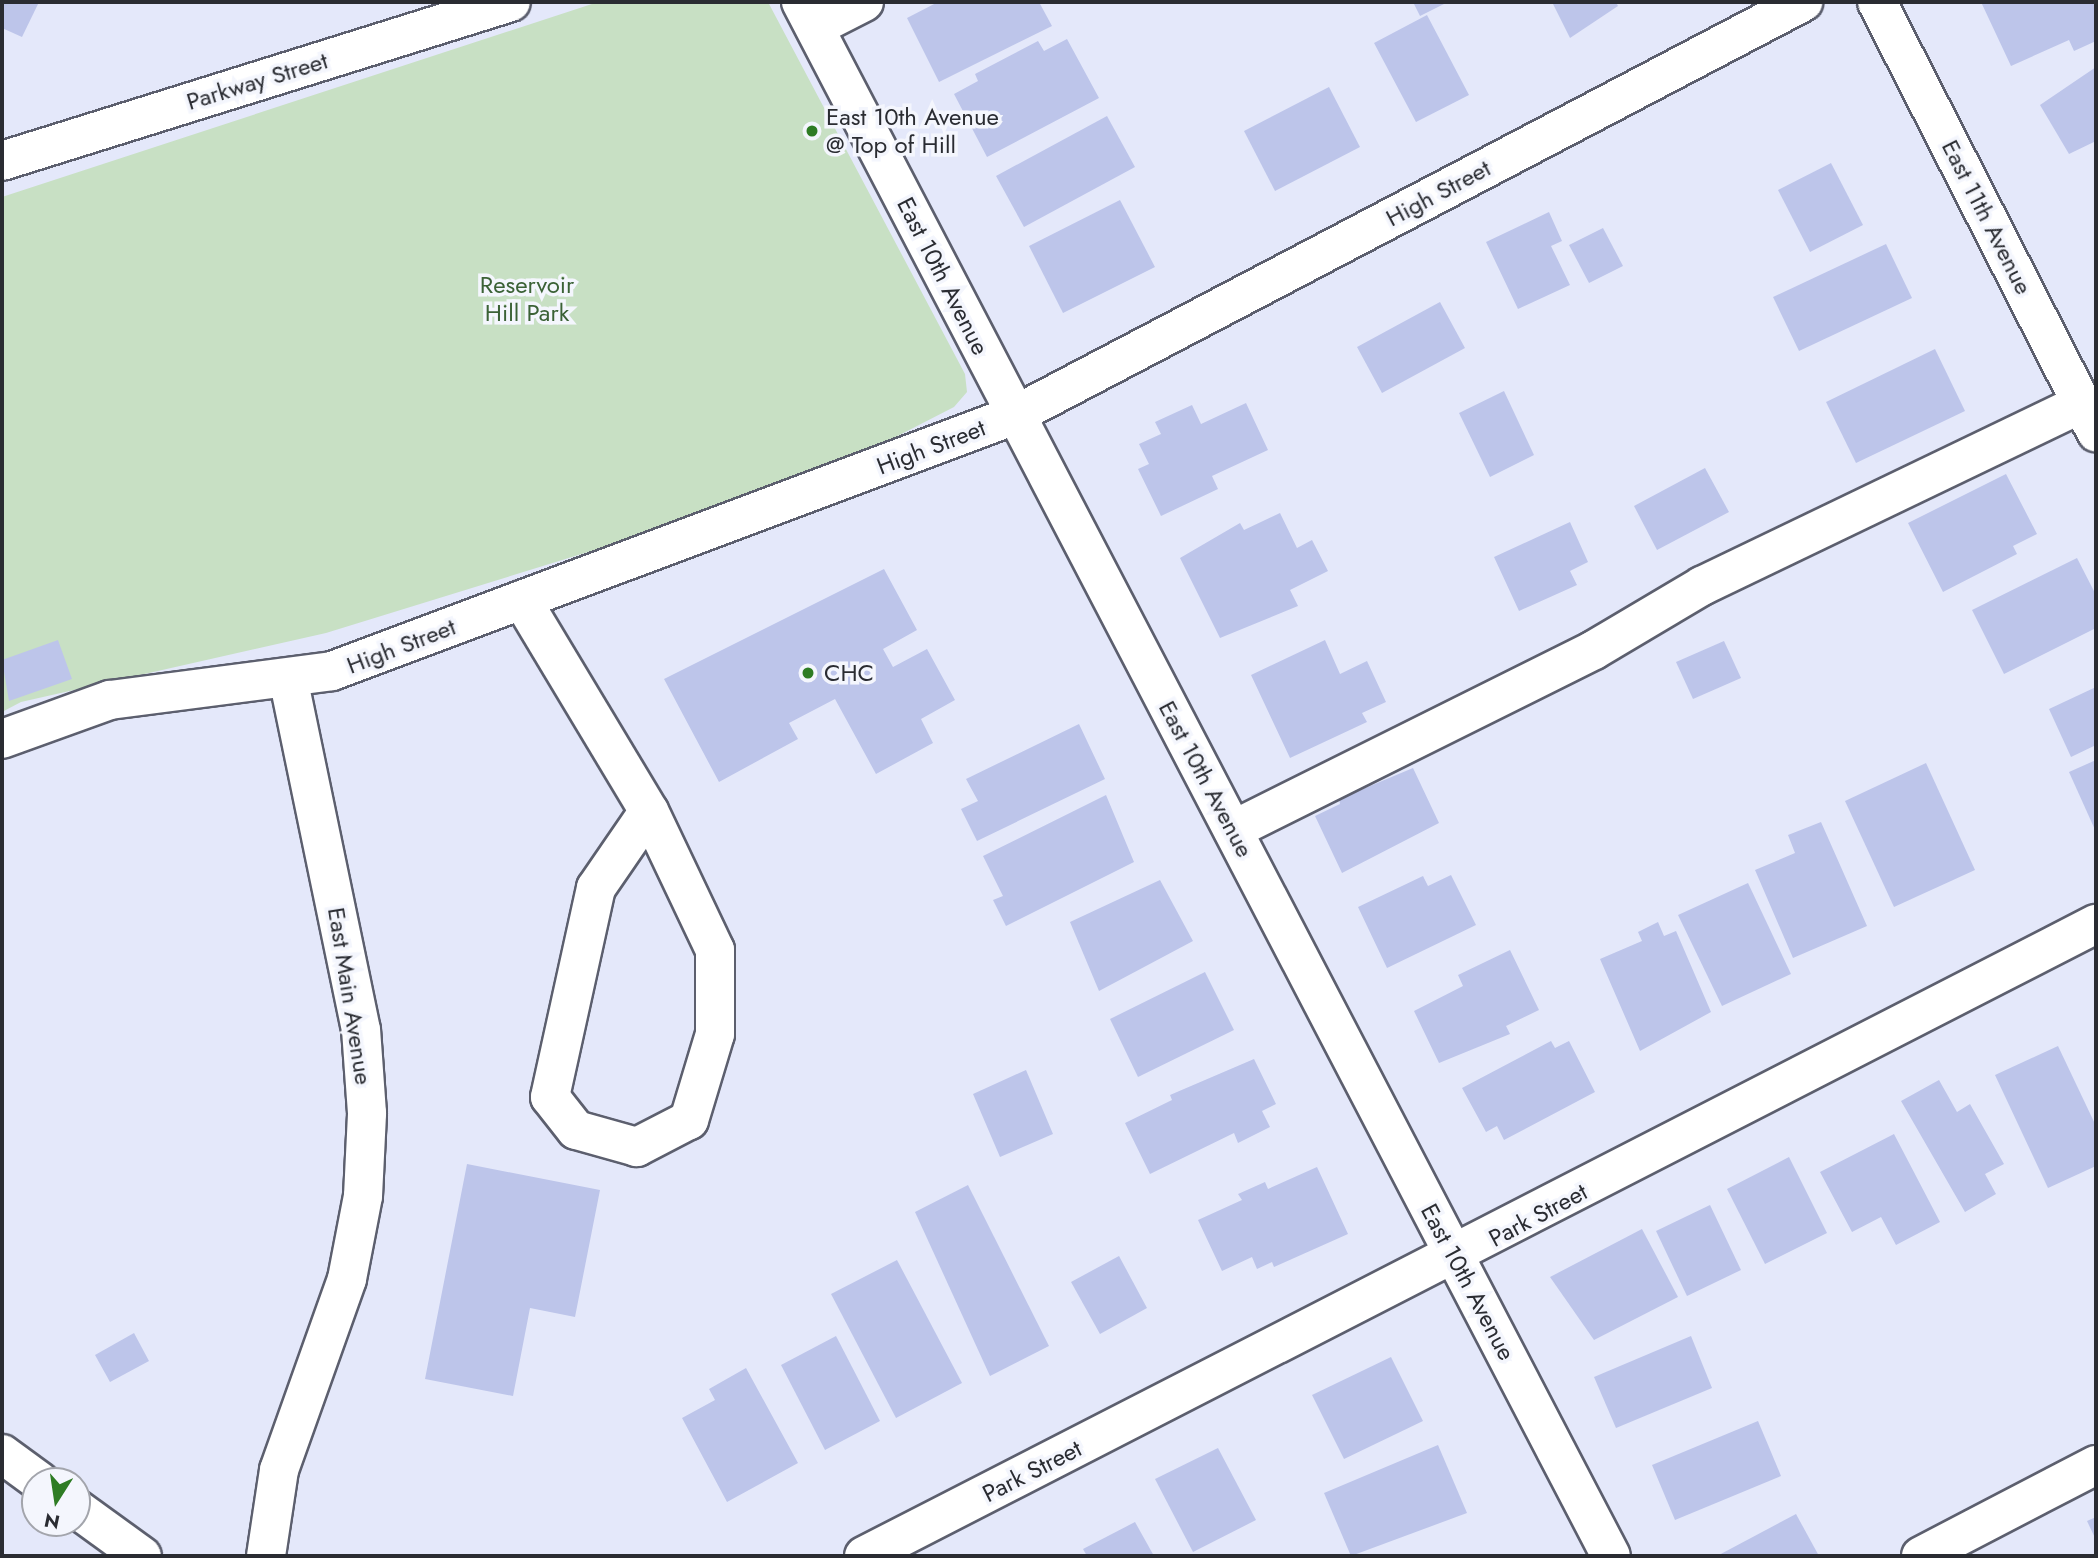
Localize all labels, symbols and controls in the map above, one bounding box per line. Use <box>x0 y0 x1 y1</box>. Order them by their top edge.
street label: Parkway Street <box>183 46 331 116</box>
place label: East 10th Avenue @ Top of Hill <box>826 103 999 159</box>
marker: East 10th Avenue @ Top of Hill <box>804 123 820 139</box>
street label: East 11th Avenue <box>1936 135 2038 299</box>
street label: High Street <box>1381 153 1495 233</box>
street label: East 10th Avenue <box>891 192 995 360</box>
park label: Reservoir Hill Park <box>480 271 574 327</box>
street label: High Street <box>873 413 989 481</box>
street label: High Street <box>343 612 459 680</box>
place label: CHC <box>824 659 874 687</box>
marker: CHC <box>798 663 818 683</box>
street label: East 10th Avenue <box>1153 696 1259 862</box>
street label: East Main Avenue <box>322 905 378 1087</box>
street label: Park Street <box>1484 1177 1592 1253</box>
street label: East 10th Avenue <box>1415 1199 1521 1365</box>
street label: Park Street <box>978 1434 1086 1508</box>
north arrow <box>21 1467 91 1537</box>
text: N <box>42 1506 62 1536</box>

